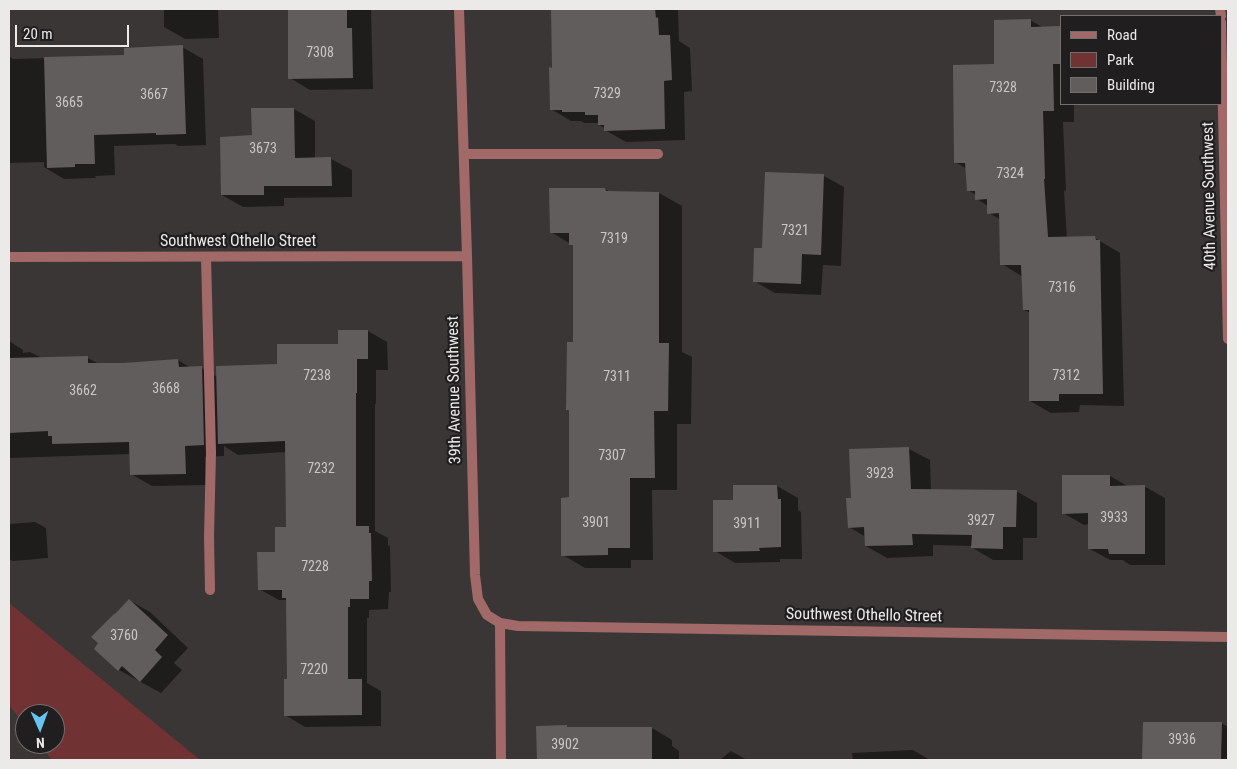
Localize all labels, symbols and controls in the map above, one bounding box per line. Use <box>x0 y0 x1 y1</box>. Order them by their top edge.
scale bar <box>18 15 131 47</box>
legend <box>1060 15 1222 105</box>
text: 20 m <box>23 25 53 43</box>
text: Road <box>1107 26 1137 44</box>
house number: 7308 <box>306 45 334 61</box>
text: Park <box>1107 51 1134 69</box>
text: Building <box>1107 76 1155 94</box>
house number: 7328 <box>989 80 1017 96</box>
house number: 7329 <box>593 86 621 102</box>
house number: 3667 <box>140 87 168 103</box>
house number: 3665 <box>55 95 83 111</box>
street label: 40th Avenue Southwest <box>1199 122 1221 270</box>
house number: 3673 <box>249 141 277 157</box>
house number: 7324 <box>996 166 1024 182</box>
house number: 7321 <box>781 223 809 239</box>
house number: 7319 <box>600 231 628 247</box>
street label: Southwest Othello Street <box>160 232 316 252</box>
house number: 7316 <box>1048 280 1076 296</box>
street label: 39th Avenue Southwest <box>444 316 466 464</box>
house number: 7238 <box>303 368 331 384</box>
house number: 7312 <box>1052 368 1080 384</box>
house number: 7311 <box>603 369 631 385</box>
house number: 3668 <box>152 381 180 397</box>
house number: 3662 <box>69 383 97 399</box>
house number: 7307 <box>598 448 626 464</box>
house number: 7232 <box>307 461 335 477</box>
house number: 3923 <box>866 466 894 482</box>
house number: 3933 <box>1100 510 1128 526</box>
house number: 3927 <box>967 513 995 529</box>
house number: 3901 <box>582 515 610 531</box>
house number: 3911 <box>733 516 761 532</box>
house number: 7228 <box>301 559 329 575</box>
street label: Southwest Othello Street <box>786 605 942 627</box>
house number: 3760 <box>110 628 138 644</box>
house number: 7220 <box>300 662 328 678</box>
north arrow <box>15 704 65 754</box>
house number: 3936 <box>1168 732 1196 748</box>
text: N <box>36 735 45 751</box>
house number: 3902 <box>551 737 579 753</box>

